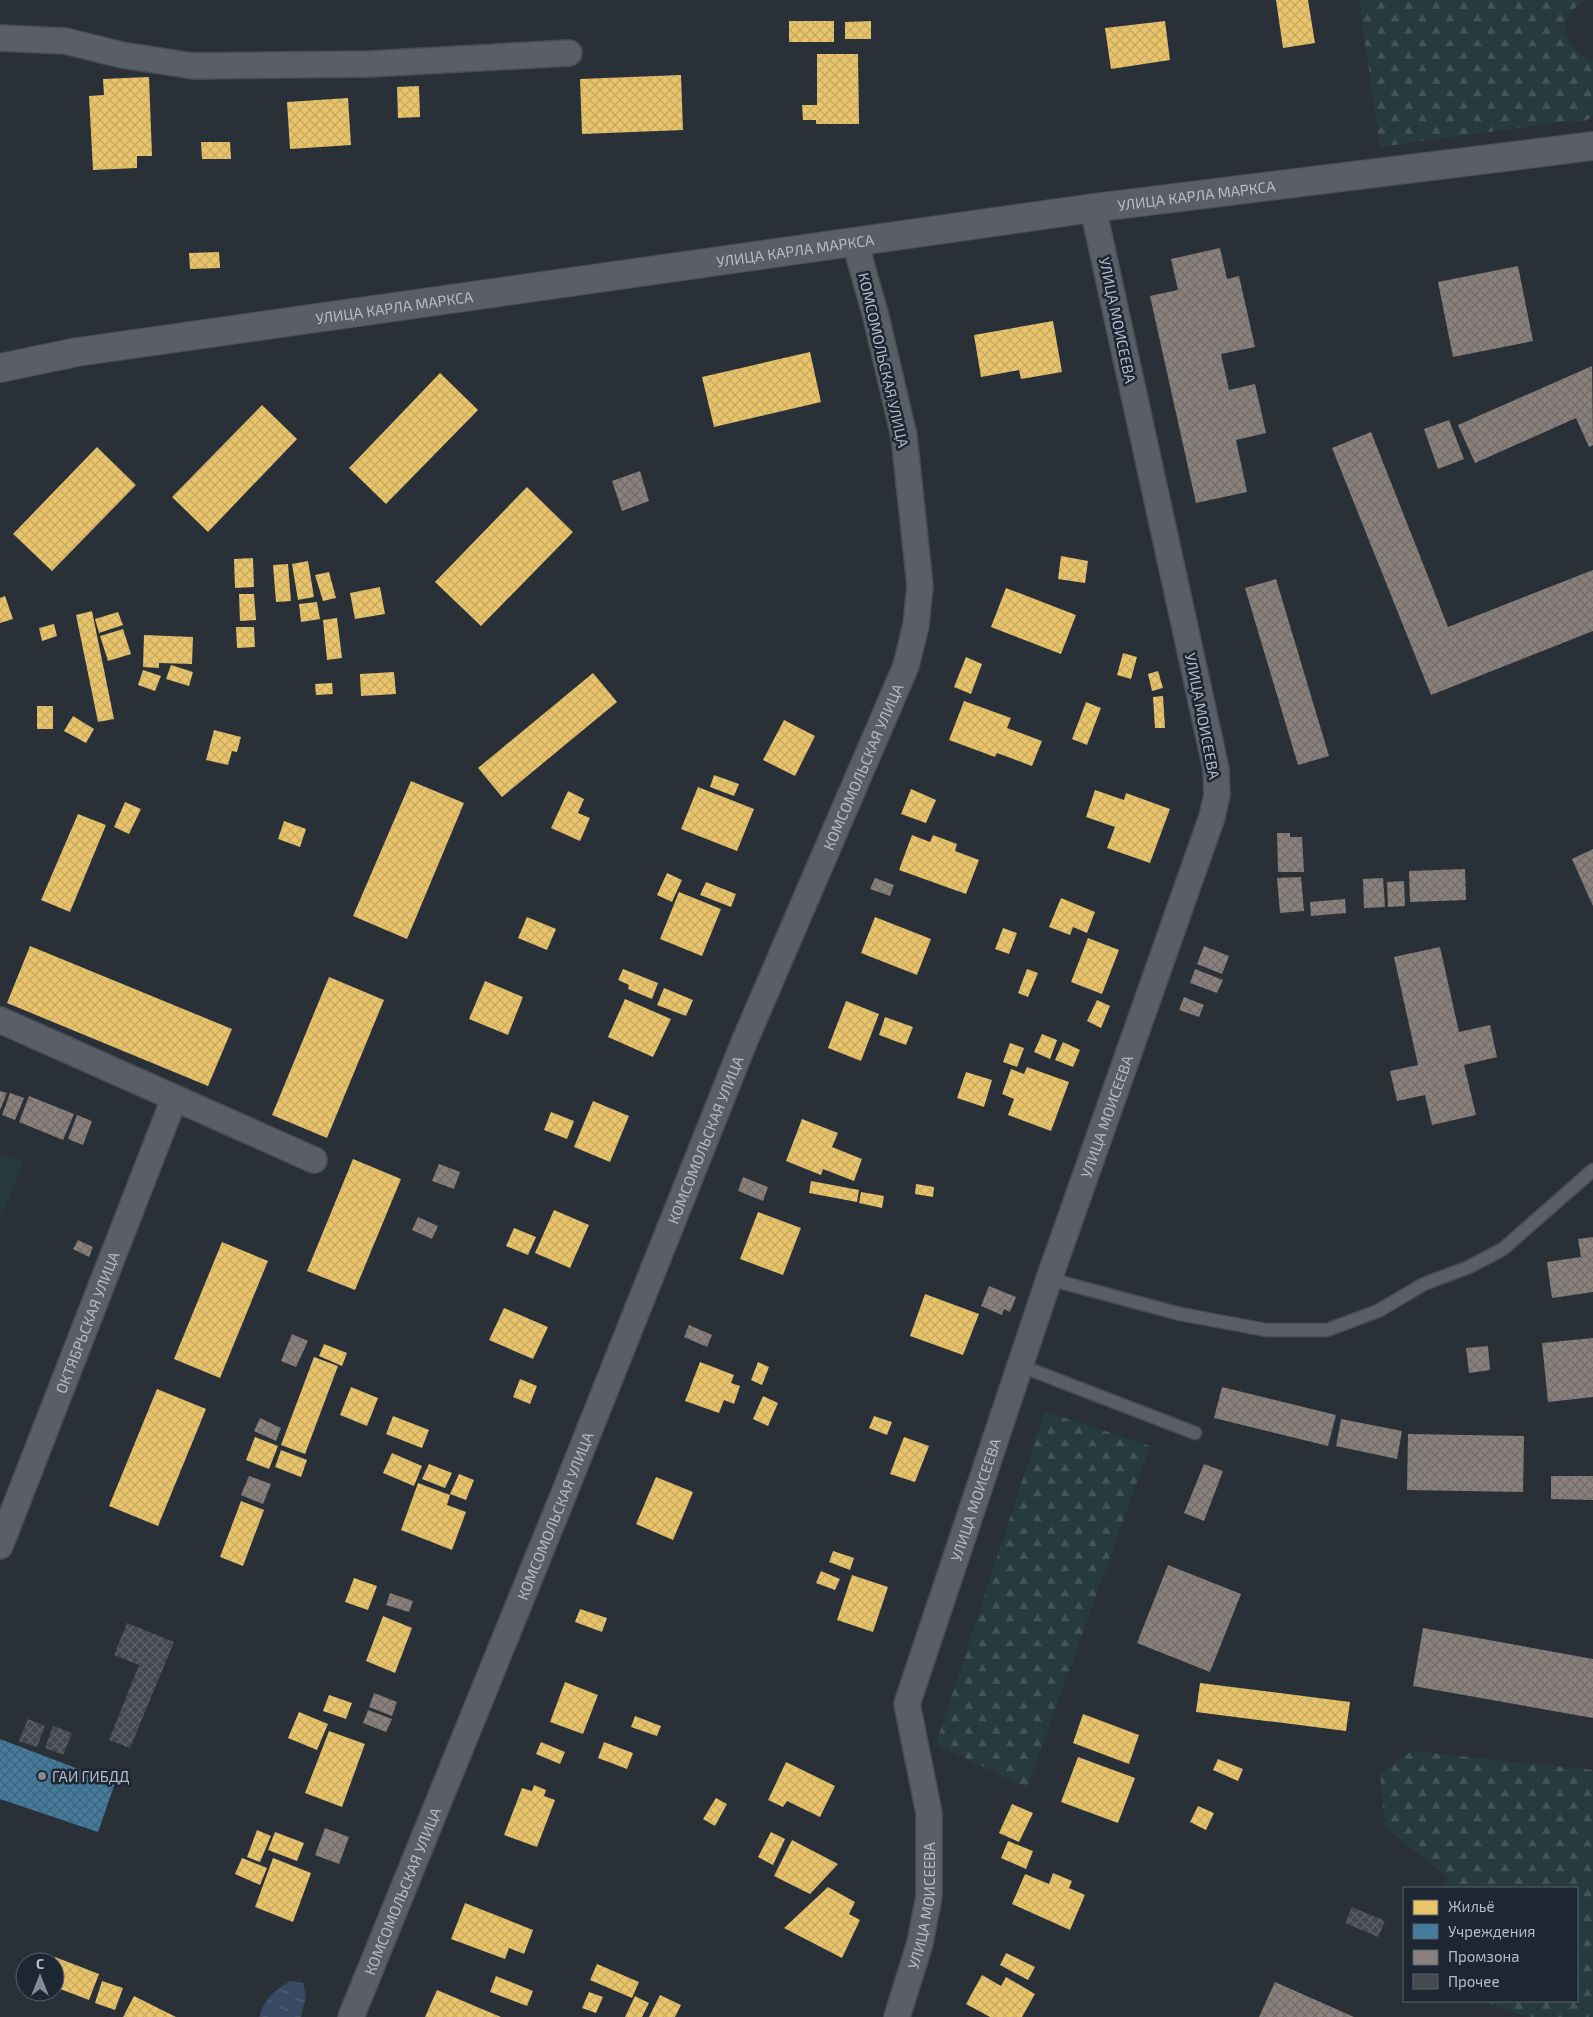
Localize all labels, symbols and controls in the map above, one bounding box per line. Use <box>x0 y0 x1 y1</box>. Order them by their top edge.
street label: УЛИЦА КАРЛА МАРКСА <box>1116 176 1277 214</box>
street label: УЛИЦА КАРЛА МАРКСА <box>715 230 876 270</box>
street label: УЛИЦА МОИСЕЕВА <box>1096 255 1140 385</box>
street label: КОМСОМОЛЬСКАЯ УЛИЦА <box>855 271 913 450</box>
street label: УЛИЦА КАРЛА МАРКСА <box>314 287 475 327</box>
street label: УЛИЦА МОИСЕЕВА <box>1182 651 1224 781</box>
street label: КОМСОМОЛЬСКАЯ УЛИЦА <box>819 680 907 853</box>
street label: УЛИЦА МОИСЕЕВА <box>1076 1052 1136 1180</box>
street label: КОМСОМОЛЬСКАЯ УЛИЦА <box>664 1053 747 1226</box>
street label: ОКТЯБРЬСКАЯ УЛИЦА <box>51 1248 123 1396</box>
street label: КОМСОМОЛЬСКАЯ УЛИЦА <box>513 1429 597 1602</box>
street label: УЛИЦА МОИСЕЕВА <box>946 1435 1004 1563</box>
place label: ГАИ ГИБДД <box>52 1767 130 1785</box>
marker: ГАИ ГИБДД <box>36 1770 48 1782</box>
street label: КОМСОМОЛЬСКАЯ УЛИЦА <box>360 1804 445 1977</box>
street label: УЛИЦА МОИСЕЕВА <box>903 1841 938 1971</box>
legend <box>1403 1887 1578 2002</box>
text: Жильё <box>1448 1897 1495 1915</box>
text: Учреждения <box>1448 1922 1535 1940</box>
text: Промзона <box>1448 1947 1520 1965</box>
north arrow <box>15 1952 65 2002</box>
text: С <box>36 1955 44 1972</box>
text: Прочее <box>1448 1972 1500 1990</box>

